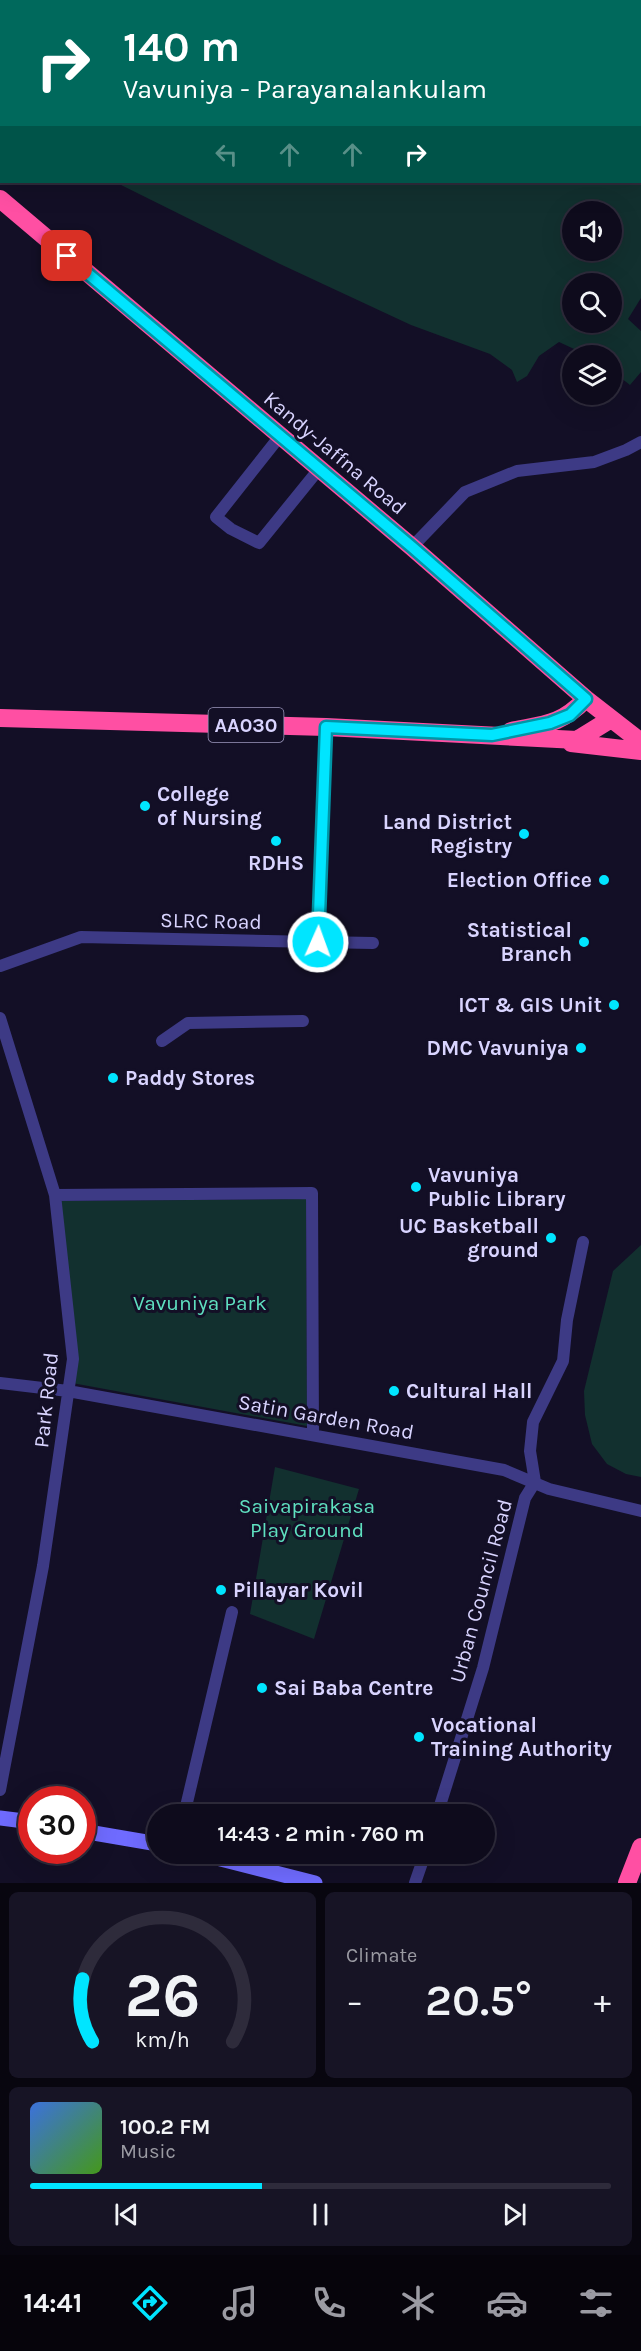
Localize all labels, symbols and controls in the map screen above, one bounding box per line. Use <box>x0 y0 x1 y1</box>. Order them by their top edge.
text: 140 m <box>123 22 240 72</box>
icon: right <box>24 24 102 102</box>
text: Vavuniya - Parayanalankulam <box>123 73 487 105</box>
icon: left <box>210 138 243 171</box>
icon: ahead <box>273 138 306 171</box>
icon: ahead <box>336 138 369 171</box>
icon: right <box>399 138 432 171</box>
map controls <box>562 201 622 405</box>
button: sound <box>562 201 622 261</box>
pin <box>41 230 92 281</box>
icon: arrive <box>50 239 83 272</box>
button: search <box>562 273 622 333</box>
button: layers <box>562 345 622 405</box>
street label: Kandy-Jaffna Road <box>259 386 411 520</box>
road number: AA030 <box>208 708 284 742</box>
place label: College of Nursing <box>157 782 262 830</box>
marker: College of Nursing <box>138 799 152 813</box>
place label: Land District Registry <box>383 810 512 858</box>
marker: Land District Registry <box>517 827 531 841</box>
marker: RDHS <box>269 834 283 848</box>
place label: RDHS <box>248 851 304 875</box>
place label: Election Office <box>447 868 592 892</box>
marker: Election Office <box>597 873 611 887</box>
street label: SLRC Road <box>160 908 262 934</box>
position arrow <box>286 910 350 974</box>
place label: Statistical Branch <box>467 918 572 966</box>
marker: Statistical Branch <box>577 935 591 949</box>
place label: ICT & GIS Unit <box>458 993 602 1017</box>
marker: ICT & GIS Unit <box>607 998 621 1012</box>
place label: DMC Vavuniya <box>427 1036 569 1060</box>
marker: DMC Vavuniya <box>574 1041 588 1055</box>
place label: Paddy Stores <box>125 1066 255 1090</box>
marker: Paddy Stores <box>106 1071 120 1085</box>
place label: Vavuniya Public Library <box>428 1163 566 1211</box>
marker: Vavuniya Public Library <box>409 1180 423 1194</box>
place label: UC Basketball ground <box>399 1214 539 1262</box>
marker: UC Basketball ground <box>544 1231 558 1245</box>
park label: Vavuniya Park <box>133 1291 267 1315</box>
street label: Park Road <box>29 1351 63 1449</box>
place label: Cultural Hall <box>406 1379 532 1403</box>
marker: Cultural Hall <box>387 1384 401 1398</box>
street label: Satin Garden Road <box>236 1390 416 1444</box>
park label: Saivapirakasa Play Ground <box>239 1494 375 1542</box>
street label: Urban Council Road <box>445 1497 517 1685</box>
place label: Pillayar Kovil <box>233 1578 363 1602</box>
marker: Pillayar Kovil <box>214 1583 228 1597</box>
place label: Sai Baba Centre <box>274 1676 433 1700</box>
marker: Sai Baba Centre <box>255 1681 269 1695</box>
place label: Vocational Training Authority <box>431 1713 612 1761</box>
marker: Vocational Training Authority <box>412 1730 426 1744</box>
speed limit sign: 30 <box>18 1786 96 1864</box>
text: 14:43 · 2 min · 760 m <box>217 1821 425 1847</box>
text: Climate <box>346 1944 417 1967</box>
text: 26 <box>125 1959 200 2032</box>
text: 20.5° <box>425 1974 532 2026</box>
text: − <box>346 1982 363 2020</box>
text: + <box>594 1982 611 2020</box>
text: km/h <box>135 2027 190 2052</box>
text: 100.2 FM <box>120 2114 211 2140</box>
text: Music <box>120 2140 176 2163</box>
icon: previous <box>110 2198 143 2231</box>
icon: pause <box>304 2198 337 2231</box>
icon: next <box>498 2198 531 2231</box>
icon: directions <box>129 2282 171 2324</box>
icon: music <box>219 2282 261 2324</box>
icon: phone <box>308 2282 350 2324</box>
icon: climate <box>397 2282 439 2324</box>
icon: car <box>486 2282 528 2324</box>
icon: filters <box>575 2282 617 2324</box>
text: 14:41 <box>24 2287 82 2319</box>

